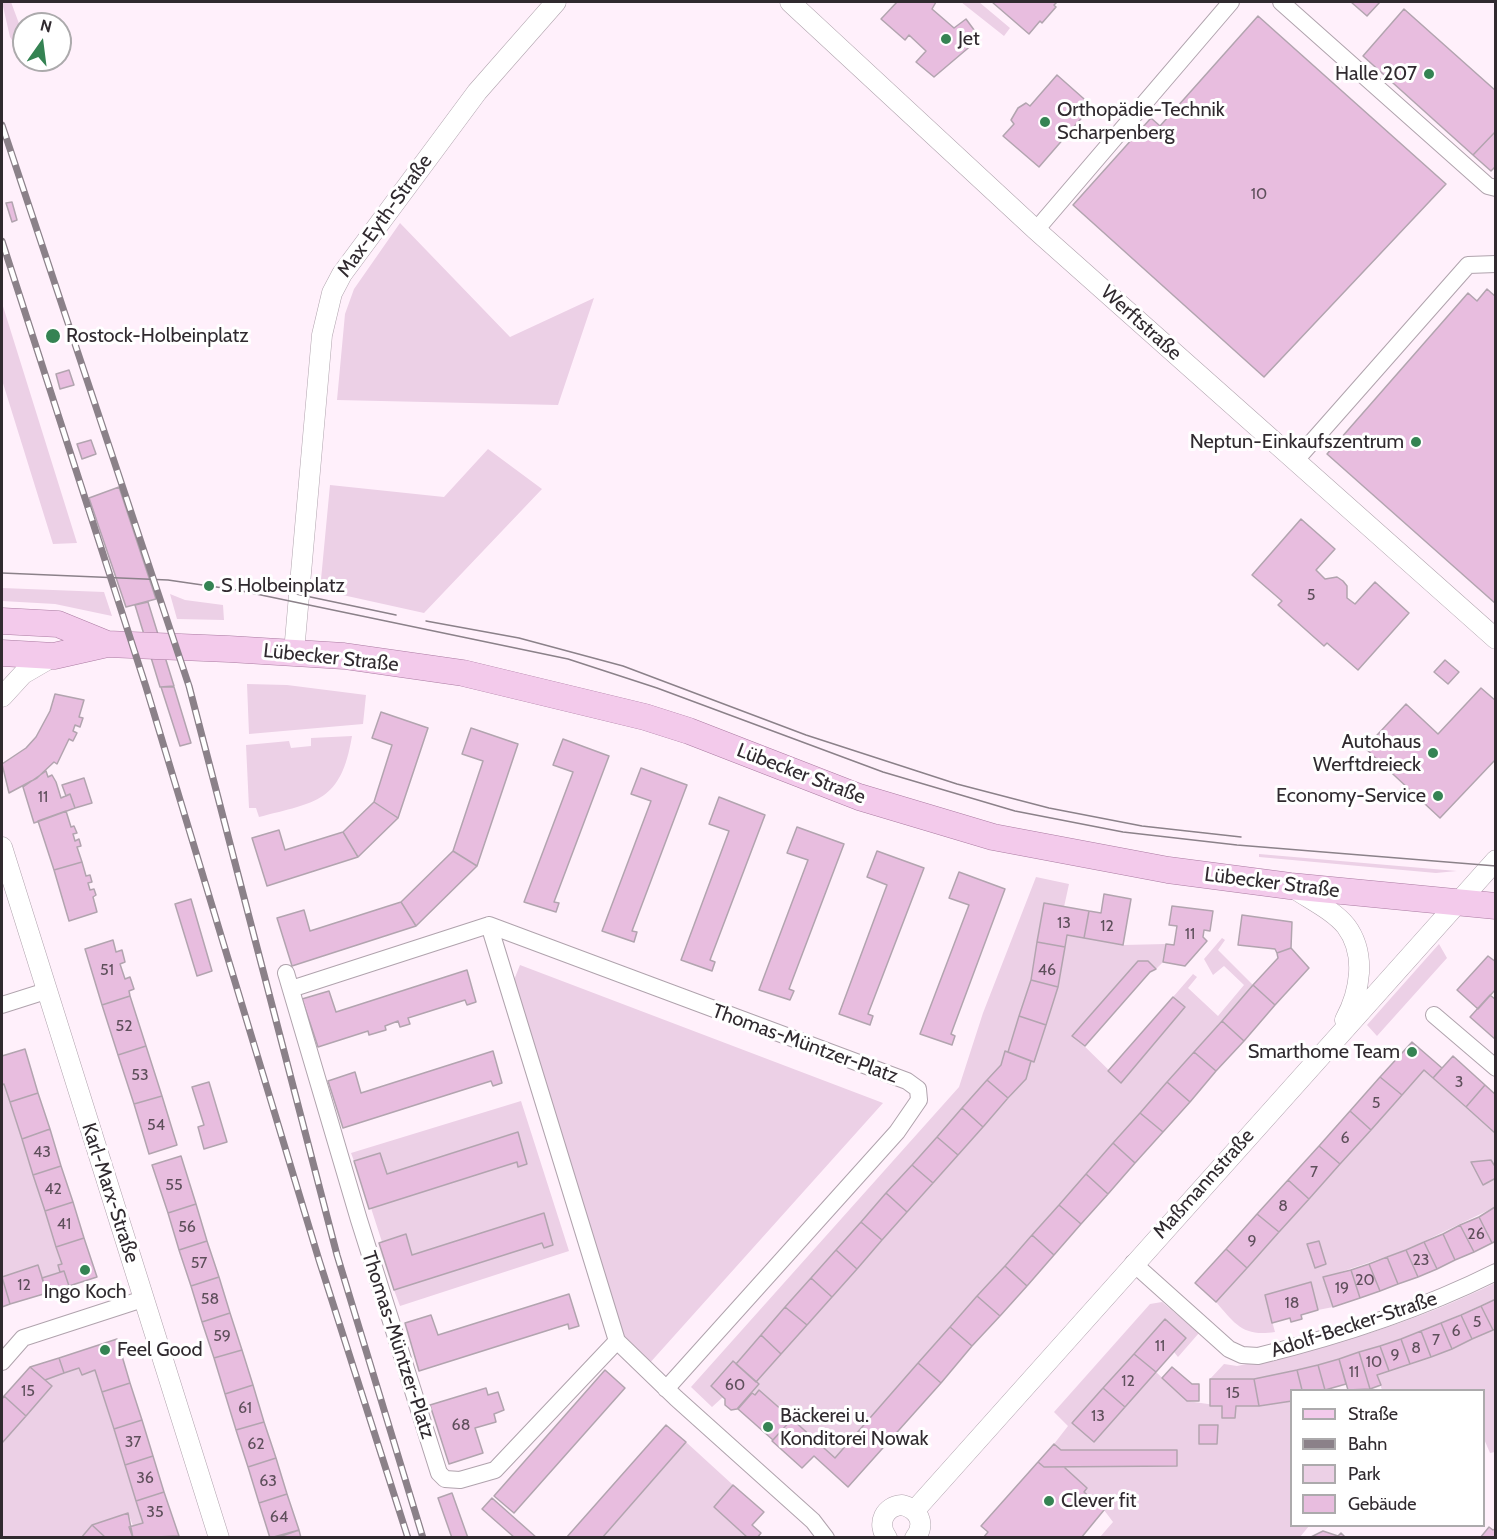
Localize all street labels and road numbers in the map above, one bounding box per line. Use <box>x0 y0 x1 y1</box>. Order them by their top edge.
street label: Max-Eyth-Straße <box>332 150 438 282</box>
street label: Werftstraße <box>1096 280 1186 366</box>
street label: Lübecker Straße <box>262 639 400 677</box>
street label: Lübecker Straße <box>733 738 869 810</box>
street label: Lübecker Straße <box>1203 863 1341 903</box>
street label: Thomas-Müntzer-Platz <box>709 999 901 1089</box>
street label: Karl-Marx-Straße <box>76 1120 144 1266</box>
street label: Maßmannstraße <box>1149 1124 1259 1244</box>
street label: Thomas-Müntzer-Platz <box>356 1248 440 1442</box>
street label: Adolf-Becker-Straße <box>1268 1287 1440 1363</box>

